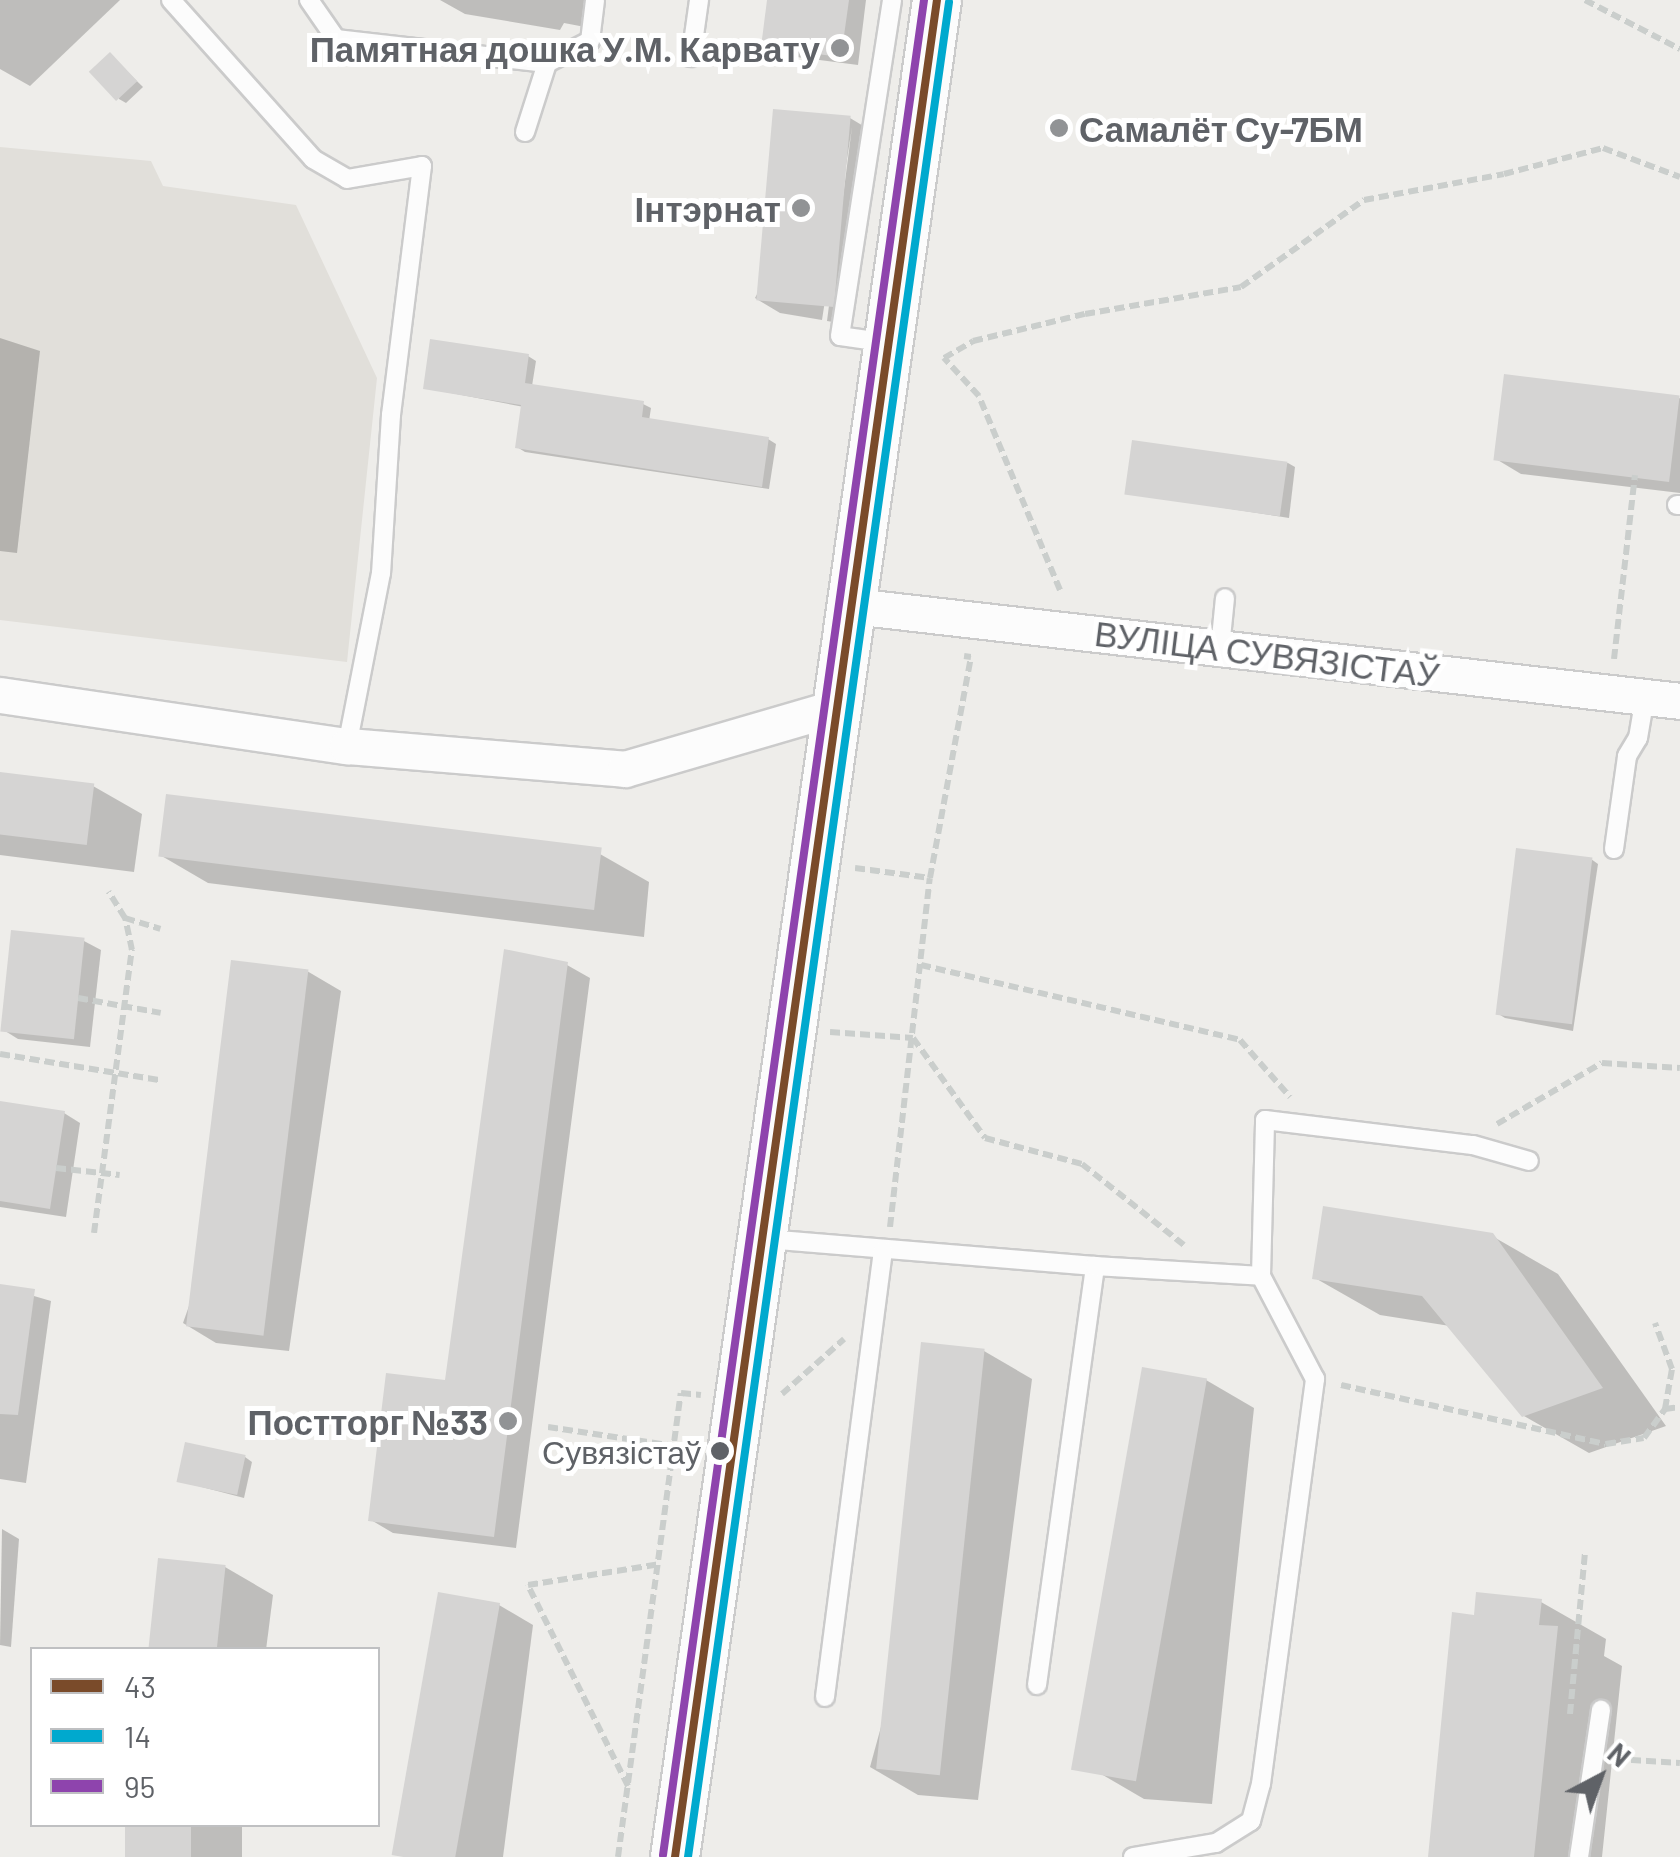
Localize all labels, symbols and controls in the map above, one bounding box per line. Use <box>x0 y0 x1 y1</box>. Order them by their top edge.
place label: Памятная дошка У.М. Карвату <box>310 27 820 69</box>
marker: Памятная дошка У.М. Карвату <box>829 37 851 59</box>
place label: Самалёт Су-7БМ <box>1079 107 1363 149</box>
marker: Самалёт Су-7БМ <box>1048 117 1070 139</box>
place label: Інтэрнат <box>635 187 781 229</box>
marker: Інтэрнат <box>790 197 812 219</box>
street label: ВУЛІЦА СУВЯЗІСТАЎ <box>1092 611 1442 695</box>
place label: Постторг №33 <box>247 1400 488 1442</box>
marker: Постторг №33 <box>497 1410 519 1432</box>
place label: Сувязістаў <box>542 1432 701 1470</box>
marker: Сувязістаў <box>710 1441 730 1461</box>
legend <box>30 1647 380 1827</box>
text: 43 <box>124 1668 156 1704</box>
text: 14 <box>124 1718 151 1754</box>
north arrow <box>1550 1727 1650 1827</box>
text: N <box>1602 1735 1638 1773</box>
text: 95 <box>124 1768 155 1804</box>

